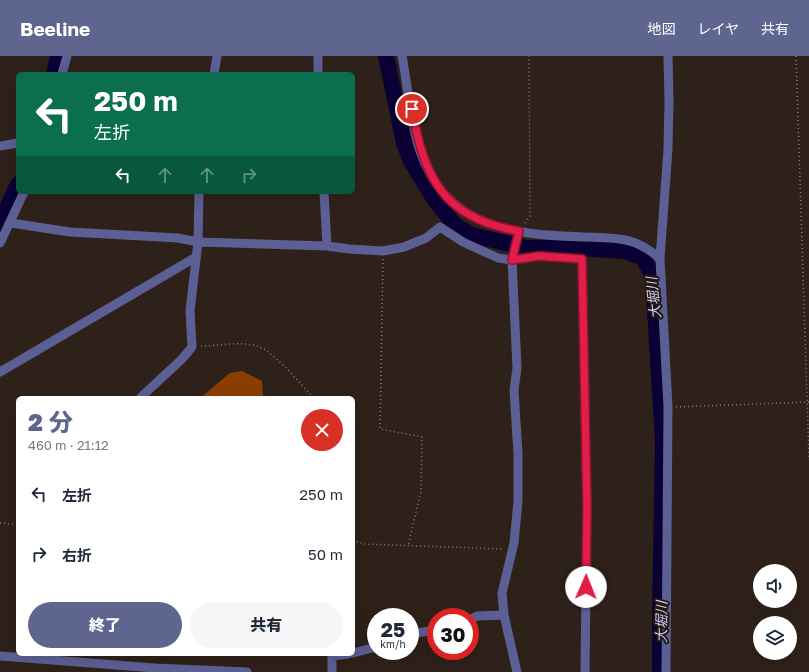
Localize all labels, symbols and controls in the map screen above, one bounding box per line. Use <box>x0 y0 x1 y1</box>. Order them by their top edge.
text: Beeline <box>20 17 90 40</box>
text: 地図 <box>647 20 675 37</box>
text: レイヤ <box>697 20 739 37</box>
text: 共有 <box>761 20 789 37</box>
text: 250 m <box>94 84 178 117</box>
icon: left <box>28 88 80 140</box>
pin <box>395 92 429 126</box>
icon: arrive <box>401 98 423 120</box>
text: 左折 <box>94 121 130 143</box>
icon: left <box>112 164 134 186</box>
icon: ahead <box>154 164 176 186</box>
icon: ahead <box>196 164 218 186</box>
icon: right <box>238 164 260 186</box>
water label: 大堀川 <box>642 274 664 320</box>
text: 2 分 <box>28 407 73 436</box>
button: close <box>301 409 343 451</box>
text: 460 m · 21:12 <box>28 437 109 453</box>
icon: left <box>28 483 50 505</box>
text: 250 m <box>299 485 343 503</box>
text: 左折 <box>62 486 92 504</box>
icon: right <box>28 543 50 565</box>
text: 50 m <box>308 545 343 563</box>
text: 右折 <box>62 546 92 564</box>
map controls <box>753 564 797 660</box>
button: sound <box>753 564 797 608</box>
position arrow <box>565 566 607 608</box>
water label: 大堀川 <box>652 599 670 643</box>
button: 終了 <box>28 602 182 648</box>
button: 共有 <box>190 602 343 648</box>
speed limit sign: 30 <box>427 608 479 660</box>
button: layers <box>753 616 797 660</box>
text: 25 <box>381 617 405 641</box>
text: km/h <box>380 638 406 650</box>

